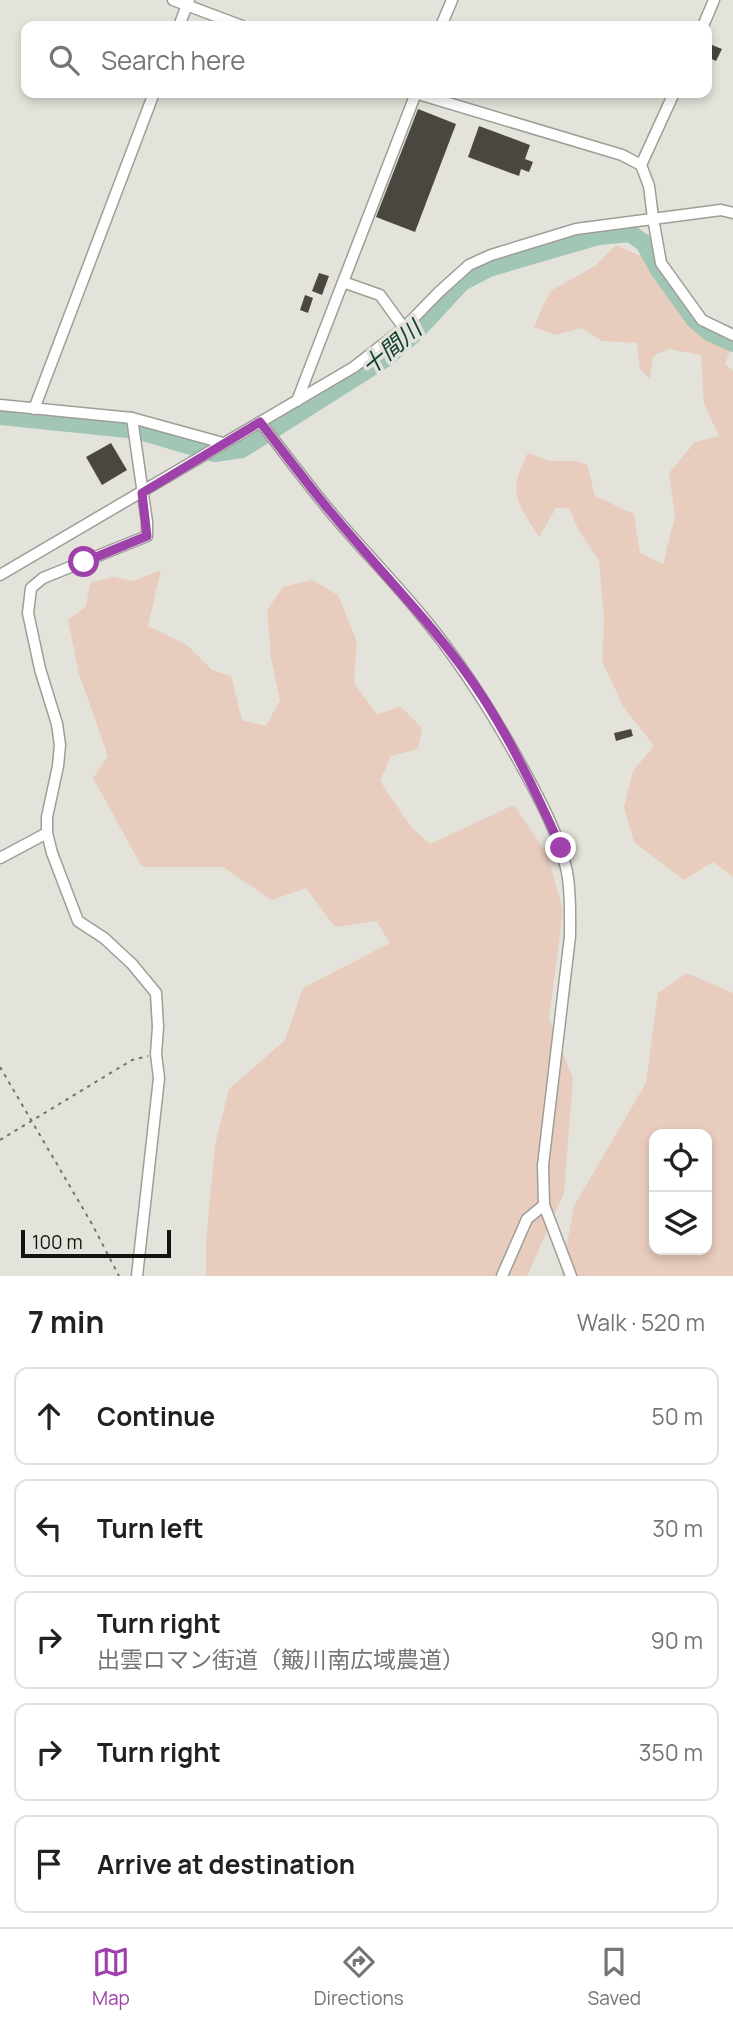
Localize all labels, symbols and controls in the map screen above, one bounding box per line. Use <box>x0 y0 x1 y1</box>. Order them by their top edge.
search box <box>21 21 712 98</box>
icon: search <box>45 41 83 79</box>
text: Search here <box>101 42 246 78</box>
water label: 十間川 <box>354 311 430 381</box>
route start <box>68 546 99 577</box>
route end <box>545 832 576 863</box>
map controls <box>649 1129 712 1255</box>
button: locate <box>649 1129 712 1192</box>
button: layers <box>649 1192 712 1255</box>
scale bar <box>21 1227 172 1259</box>
text: 100 m <box>32 1229 83 1255</box>
text: 7 min <box>28 1301 104 1342</box>
text: Walk · 520 m <box>577 1306 705 1338</box>
icon: ahead <box>30 1397 68 1435</box>
text: Continue <box>97 1398 215 1434</box>
text: 50 m <box>652 1400 703 1432</box>
icon: left <box>30 1509 68 1547</box>
text: Turn left <box>97 1510 204 1546</box>
text: 30 m <box>652 1512 703 1544</box>
text: Turn right <box>97 1605 221 1641</box>
icon: right <box>30 1621 68 1659</box>
text: 90 m <box>651 1624 703 1656</box>
text: 出雲ロマン街道（簸川南広域農道） <box>97 1643 465 1675</box>
icon: right <box>30 1733 68 1771</box>
text: Turn right <box>97 1734 221 1770</box>
text: 350 m <box>639 1736 703 1768</box>
icon: arrive <box>30 1845 68 1883</box>
text: Arrive at destination <box>97 1846 355 1882</box>
tab: Map <box>92 1943 130 2011</box>
tab: Directions <box>314 1943 404 2011</box>
tab: Saved <box>588 1943 641 2011</box>

